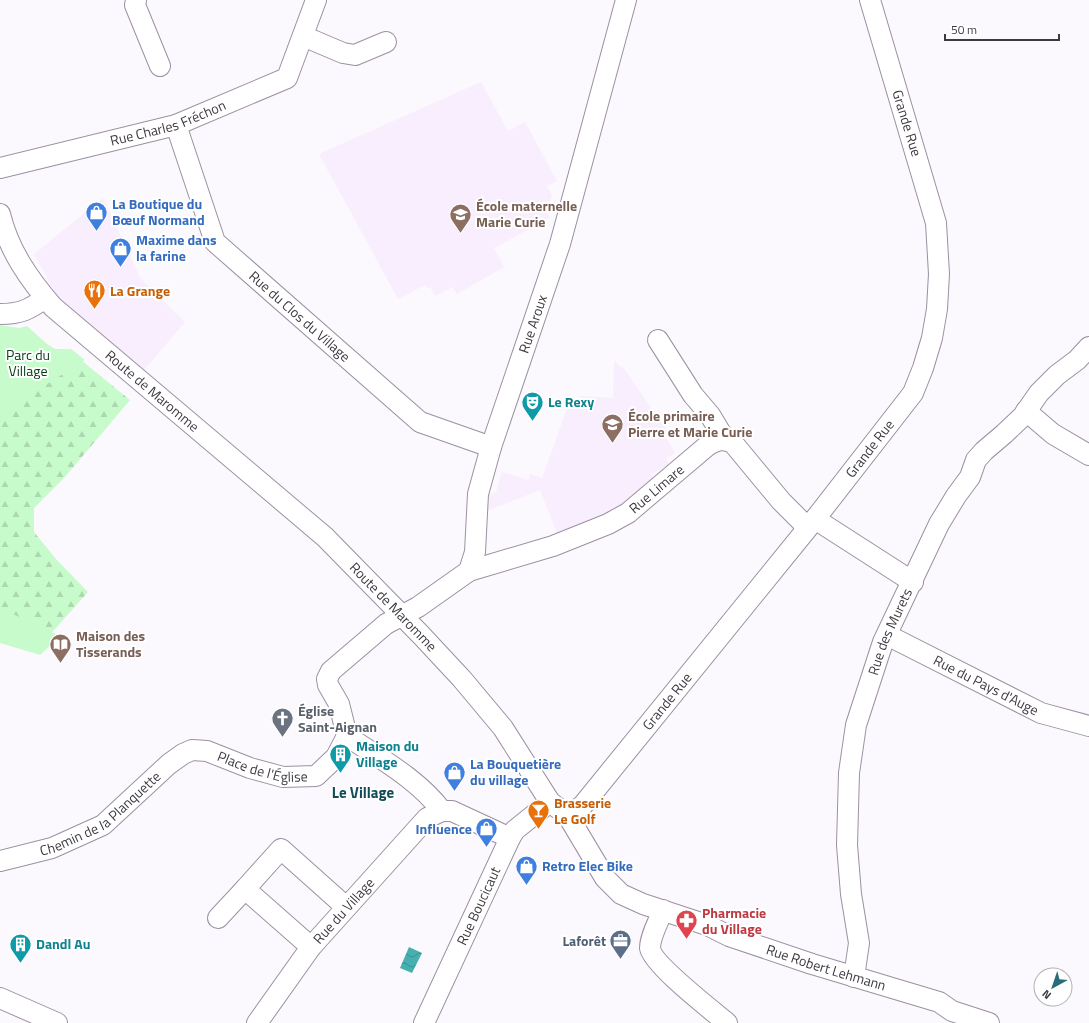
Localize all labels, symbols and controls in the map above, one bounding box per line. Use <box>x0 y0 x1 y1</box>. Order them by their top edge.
scale bar <box>945 16 1059 42</box>
text: 50 m <box>951 20 977 39</box>
street label: Grande Rue <box>887 87 928 159</box>
street label: Rue Charles Fréchon <box>108 94 229 151</box>
place label: La Boutique du Bœuf Normand <box>112 193 205 230</box>
place label: École maternelle Marie Curie <box>476 195 577 232</box>
shop icon: La Boutique du Bœuf Normand <box>84 199 110 232</box>
school or university icon: École maternelle Marie Curie <box>447 201 473 234</box>
place label: Maxime dans la farine <box>136 229 217 266</box>
shop icon: Maxime dans la farine <box>108 235 134 268</box>
street label: Rue du Clos du Village <box>245 266 355 366</box>
restaurant icon: La Grange <box>81 278 107 311</box>
place label: La Grange <box>110 280 170 301</box>
street label: Rue Aroux <box>513 291 552 356</box>
park label: Parc du Village <box>6 344 50 381</box>
street label: Route de Maromme <box>101 345 204 436</box>
theatre icon: Le Rexy <box>519 389 545 422</box>
place label: Le Rexy <box>548 391 594 412</box>
place label: École primaire Pierre et Marie Curie <box>628 405 752 442</box>
school or university icon: École primaire Pierre et Marie Curie <box>599 411 625 444</box>
street label: Grande Rue <box>840 415 899 482</box>
street label: Rue Limare <box>624 459 688 518</box>
street label: Route de Maromme <box>345 557 442 656</box>
street label: Rue des Murets <box>862 585 917 678</box>
place label: Maison des Tisserands <box>76 625 145 662</box>
library icon: Maison des Tisserands <box>47 631 73 664</box>
street label: Rue du Pays d'Auge <box>930 649 1042 720</box>
street label: Grande Rue <box>637 668 696 734</box>
place label: Église Saint-Aignan <box>298 700 377 737</box>
church icon: Église Saint-Aignan <box>269 706 295 739</box>
place label: Maison du Village <box>356 735 419 772</box>
building icon: Maison du Village <box>328 741 354 774</box>
street label: Place de l'Église <box>214 745 308 787</box>
place label: La Bouquetière du village <box>470 753 561 790</box>
shop icon: La Bouquetière du village <box>442 759 468 792</box>
street label: Chemin de la Planquette <box>37 766 165 861</box>
district label: Le Village <box>332 781 395 804</box>
place label: Brasserie Le Golf <box>554 792 611 829</box>
bar icon: Brasserie Le Golf <box>526 798 552 831</box>
shop icon: Influence <box>474 816 500 849</box>
place label: Influence <box>416 818 472 839</box>
shop icon: Retro Elec Bike <box>514 853 540 886</box>
place label: Retro Elec Bike <box>542 855 633 876</box>
street label: Rue Boucicaut <box>451 863 505 948</box>
street label: Rue du Village <box>308 872 379 948</box>
place label: Pharmacie du Village <box>702 902 766 939</box>
pharmacy icon: Pharmacie du Village <box>673 908 699 941</box>
office icon: Laforêt <box>608 928 634 961</box>
place label: Laforêt <box>562 930 606 951</box>
building icon: Dandl Au <box>7 931 33 964</box>
place label: Dandl Au <box>36 933 91 954</box>
street label: Rue Robert Lehmann <box>764 938 889 996</box>
north arrow <box>1033 967 1073 1007</box>
text: N <box>1039 986 1055 1003</box>

